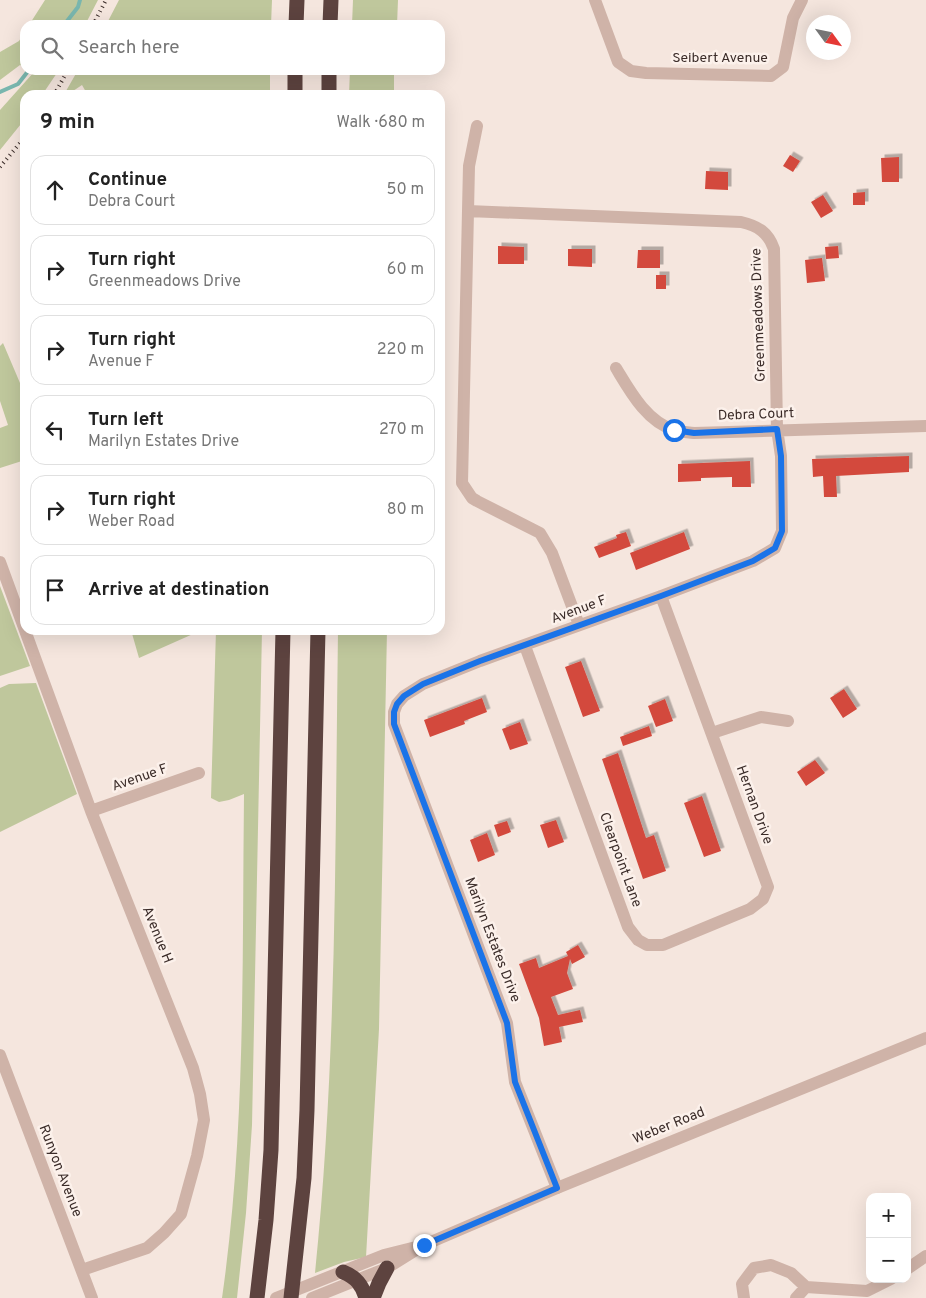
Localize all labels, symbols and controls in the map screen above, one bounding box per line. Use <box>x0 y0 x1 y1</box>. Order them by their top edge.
north arrow <box>806 15 851 60</box>
search box <box>20 20 445 75</box>
icon: search <box>38 34 66 62</box>
text: Search here <box>78 36 180 60</box>
street label: Seibert Avenue <box>672 50 768 67</box>
text: 9 min <box>40 109 95 136</box>
text: Walk · 680 m <box>337 113 425 133</box>
text: Continue <box>88 168 167 192</box>
icon: ahead <box>41 176 69 204</box>
text: 50 m <box>387 180 424 200</box>
text: Debra Court <box>88 192 175 212</box>
text: Turn right <box>88 248 176 272</box>
street label: Greenmeadows Drive <box>748 248 770 382</box>
icon: right <box>41 256 69 284</box>
text: 60 m <box>387 260 424 280</box>
text: Greenmeadows Drive <box>88 272 241 292</box>
text: Turn right <box>88 328 176 352</box>
icon: right <box>41 336 69 364</box>
text: 220 m <box>377 340 424 360</box>
text: Avenue F <box>88 352 154 372</box>
street label: Debra Court <box>718 405 794 425</box>
text: Turn left <box>88 408 164 432</box>
icon: left <box>41 416 69 444</box>
route start <box>663 419 686 442</box>
text: 270 m <box>379 420 424 440</box>
text: Marilyn Estates Drive <box>88 432 239 452</box>
text: Turn right <box>88 488 176 512</box>
icon: right <box>41 496 69 524</box>
text: 80 m <box>387 500 424 520</box>
text: Weber Road <box>88 512 175 532</box>
icon: arrive <box>41 576 69 604</box>
text: Arrive at destination <box>88 578 269 602</box>
street label: Avenue F <box>549 592 609 628</box>
street label: Avenue F <box>110 760 170 795</box>
street label: Hernan Drive <box>732 763 776 847</box>
street label: Clearpoint Lane <box>595 810 645 910</box>
street label: Marilyn Estates Drive <box>460 875 524 1005</box>
street label: Avenue H <box>138 904 176 966</box>
street label: Weber Road <box>631 1104 707 1148</box>
street label: Runyon Avenue <box>35 1122 85 1220</box>
map controls <box>866 1193 911 1283</box>
button: + <box>866 1193 911 1238</box>
route end <box>413 1234 436 1257</box>
button: − <box>866 1238 911 1283</box>

